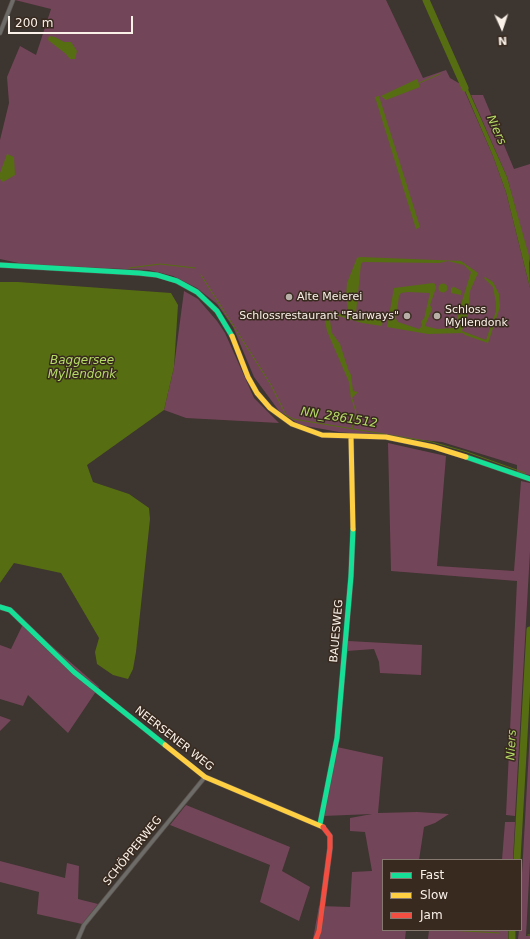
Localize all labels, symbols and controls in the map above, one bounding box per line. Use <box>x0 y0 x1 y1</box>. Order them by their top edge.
scale bar <box>10 8 135 34</box>
north arrow <box>482 8 522 48</box>
text: 200 m <box>15 16 53 30</box>
text: N <box>498 34 508 47</box>
water label: Niers <box>483 113 509 147</box>
place label: Alte Meierei <box>297 290 362 304</box>
marker: Alte Meierei <box>284 292 294 302</box>
place label: Schloss Myllendonk <box>445 303 508 329</box>
place label: Schlossrestaurant "Fairways" <box>239 309 399 323</box>
marker: Schlossrestaurant "Fairways" <box>402 311 412 321</box>
marker: Schloss Myllendonk <box>432 311 442 321</box>
water label: Baggersee Myllendonk <box>48 354 116 382</box>
water label: NN_2861512 <box>300 405 378 431</box>
street label: BAUESWEG <box>328 599 346 663</box>
street label: NEERSENER WEG <box>132 704 216 774</box>
water label: Niers <box>504 729 520 761</box>
street label: SCHÖPPERWEG <box>101 814 165 888</box>
legend <box>382 859 522 931</box>
text: Fast <box>420 868 444 882</box>
text: Slow <box>420 888 448 902</box>
text: Jam <box>420 908 443 922</box>

